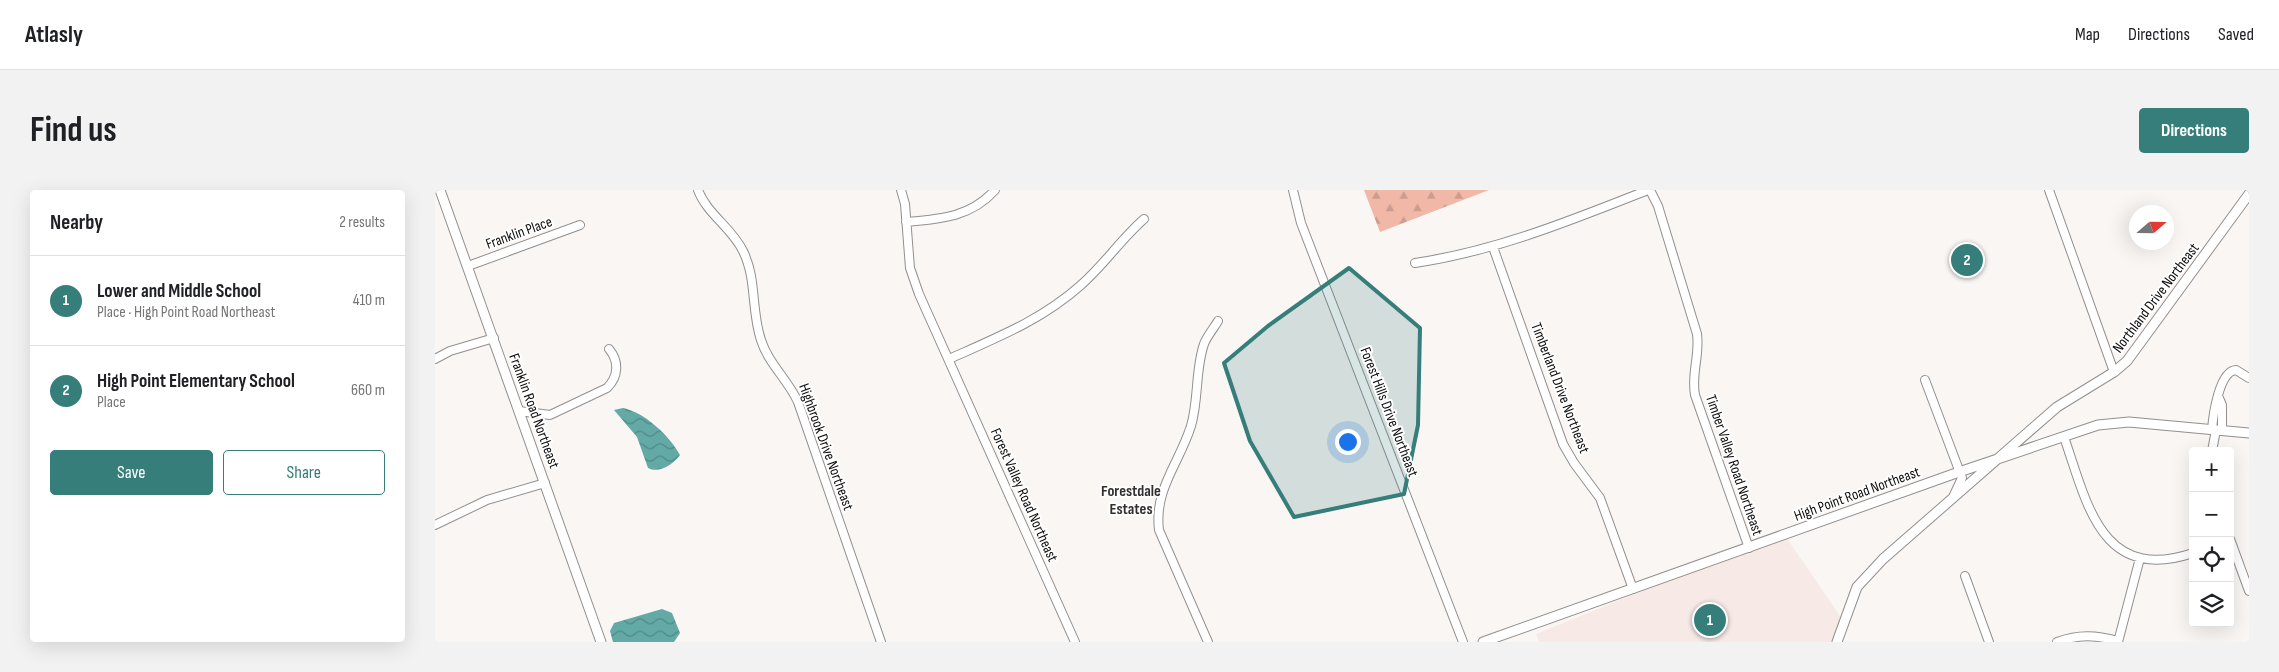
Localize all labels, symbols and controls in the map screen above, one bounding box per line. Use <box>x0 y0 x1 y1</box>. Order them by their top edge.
text: Atlasly <box>25 20 83 49</box>
text: Map <box>2075 24 2100 45</box>
text: Directions <box>2128 24 2190 45</box>
text: Saved <box>2218 24 2254 45</box>
button: Directions <box>2139 108 2249 153</box>
text: Find us <box>30 109 117 152</box>
north arrow <box>2129 205 2174 250</box>
text: Nearby <box>50 210 103 235</box>
street label: Franklin Place <box>483 212 555 254</box>
text: 2 results <box>339 213 385 232</box>
street label: Northland Drive Northeast <box>2108 239 2204 357</box>
pin: 2 <box>1951 241 1983 279</box>
text: Lower and Middle School <box>97 280 261 303</box>
text: 1 <box>63 291 69 310</box>
text: 410 m <box>353 291 385 310</box>
text: Place · High Point Road Northeast <box>97 303 275 322</box>
street label: Timberland Drive Northeast <box>1526 320 1594 456</box>
street label: Forest Hills Drive Northeast <box>1355 344 1423 480</box>
street label: Franklin Road Northeast <box>504 351 564 471</box>
text: High Point Elementary School <box>97 370 295 393</box>
text: 2 <box>62 381 70 400</box>
text: 660 m <box>351 381 385 400</box>
street label: Highbrook Drive Northeast <box>794 381 858 513</box>
street label: Timber Valley Road Northeast <box>1701 392 1767 538</box>
text: Place <box>97 393 126 412</box>
street label: Forest Valley Road Northeast <box>986 425 1062 565</box>
your location <box>1335 429 1361 455</box>
map controls <box>2189 447 2234 627</box>
button: + <box>2189 447 2234 492</box>
button: Save <box>50 450 213 495</box>
button: Share <box>223 450 385 495</box>
street label: High Point Road Northeast <box>1791 462 1923 526</box>
district label: Forestdale Estates <box>1101 482 1161 519</box>
button: − <box>2189 492 2234 537</box>
button: locate <box>2189 537 2234 582</box>
button: layers <box>2189 582 2234 627</box>
pin: 1 <box>1694 601 1726 639</box>

